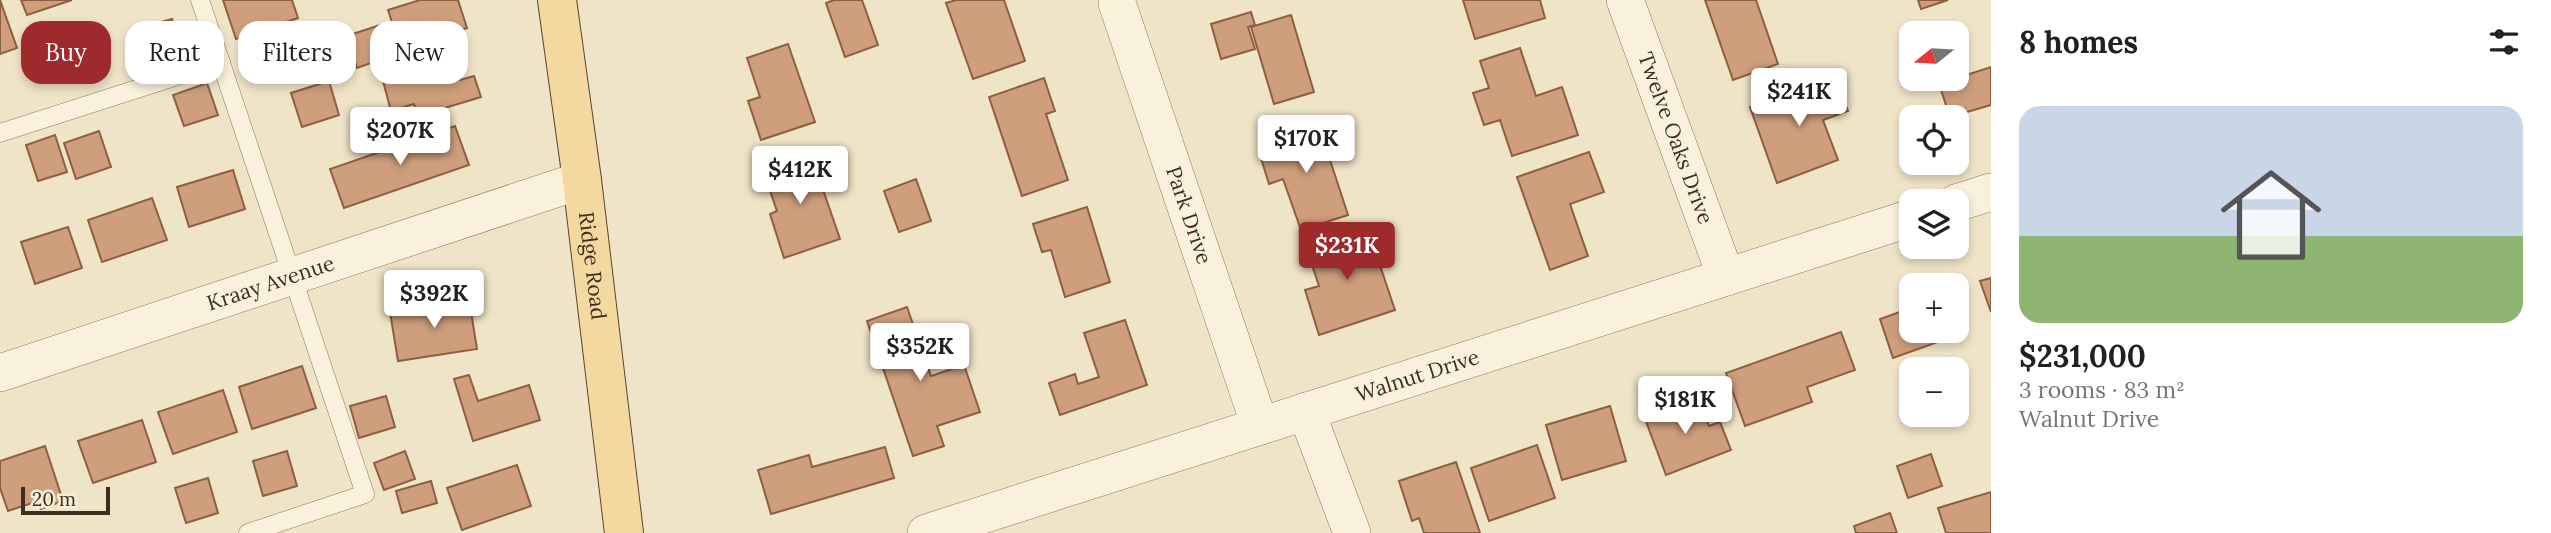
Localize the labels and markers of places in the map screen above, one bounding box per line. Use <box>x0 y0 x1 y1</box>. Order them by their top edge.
pin: $241K <box>1750 68 1848 128</box>
pin: $207K <box>351 108 449 167</box>
pin: $170K <box>1257 116 1355 175</box>
pin: $412K <box>751 146 849 206</box>
pin: $231K <box>1298 222 1396 282</box>
pin: $392K <box>385 270 483 330</box>
pin: $352K <box>871 324 969 383</box>
pin: $181K <box>1636 376 1734 436</box>

